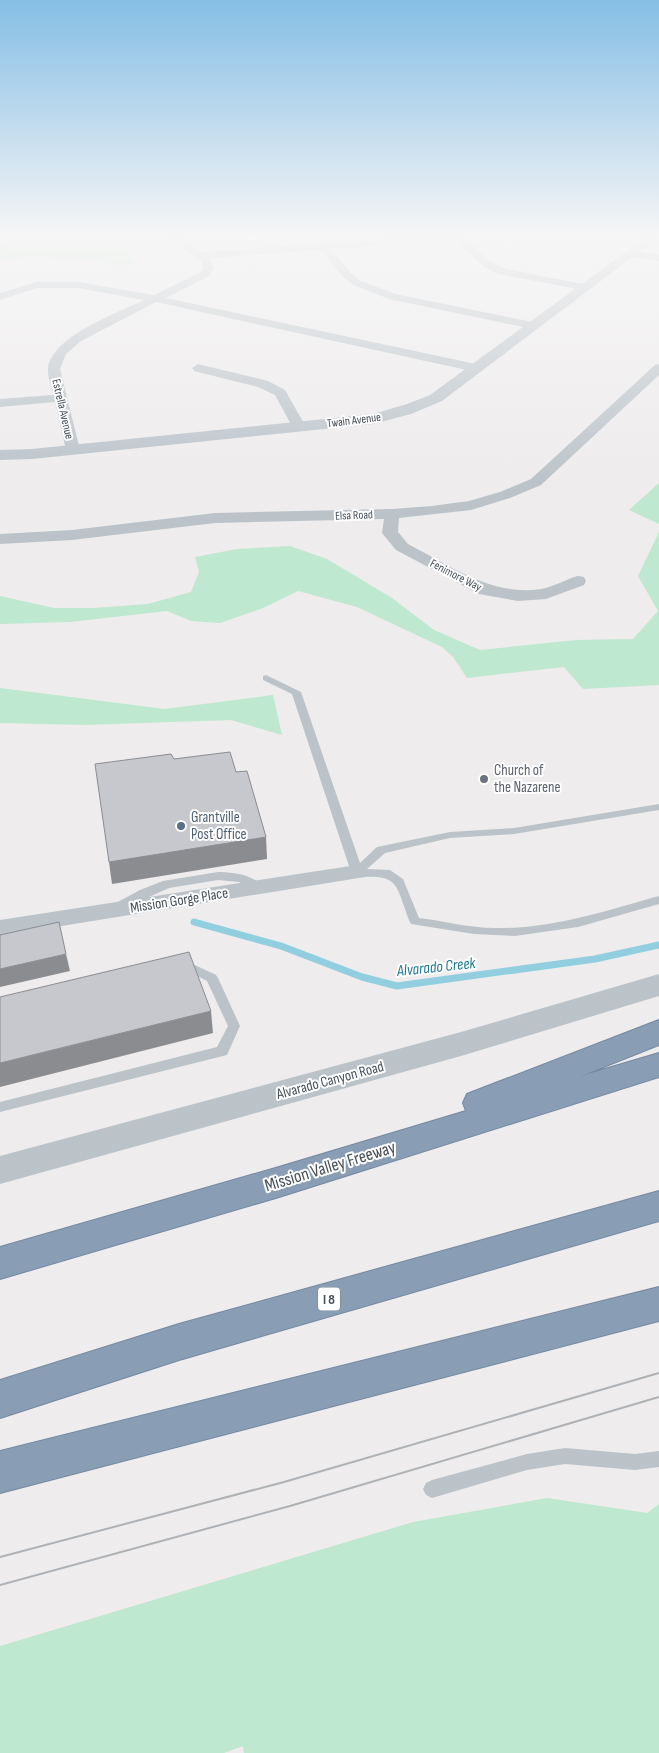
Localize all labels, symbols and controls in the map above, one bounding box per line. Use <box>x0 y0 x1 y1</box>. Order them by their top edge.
street label: Estrella Avenue <box>48 378 77 441</box>
street label: Twain Avenue <box>326 410 382 431</box>
street label: Elsa Road <box>335 507 373 524</box>
street label: Fenimore Way <box>427 556 484 595</box>
place label: Church of the Nazarene <box>494 761 561 797</box>
marker: Church of the Nazarene <box>478 773 490 785</box>
place label: Grantville Post Office <box>191 808 247 844</box>
marker: Grantville Post Office <box>175 820 187 832</box>
street label: Mission Gorge Place <box>129 883 229 918</box>
water label: Alvarado Creek <box>395 954 477 981</box>
street label: Alvarado Canyon Road <box>273 1057 386 1104</box>
street label: Mission Valley Freeway <box>262 1137 398 1196</box>
road number: I 8 <box>318 1288 340 1310</box>

